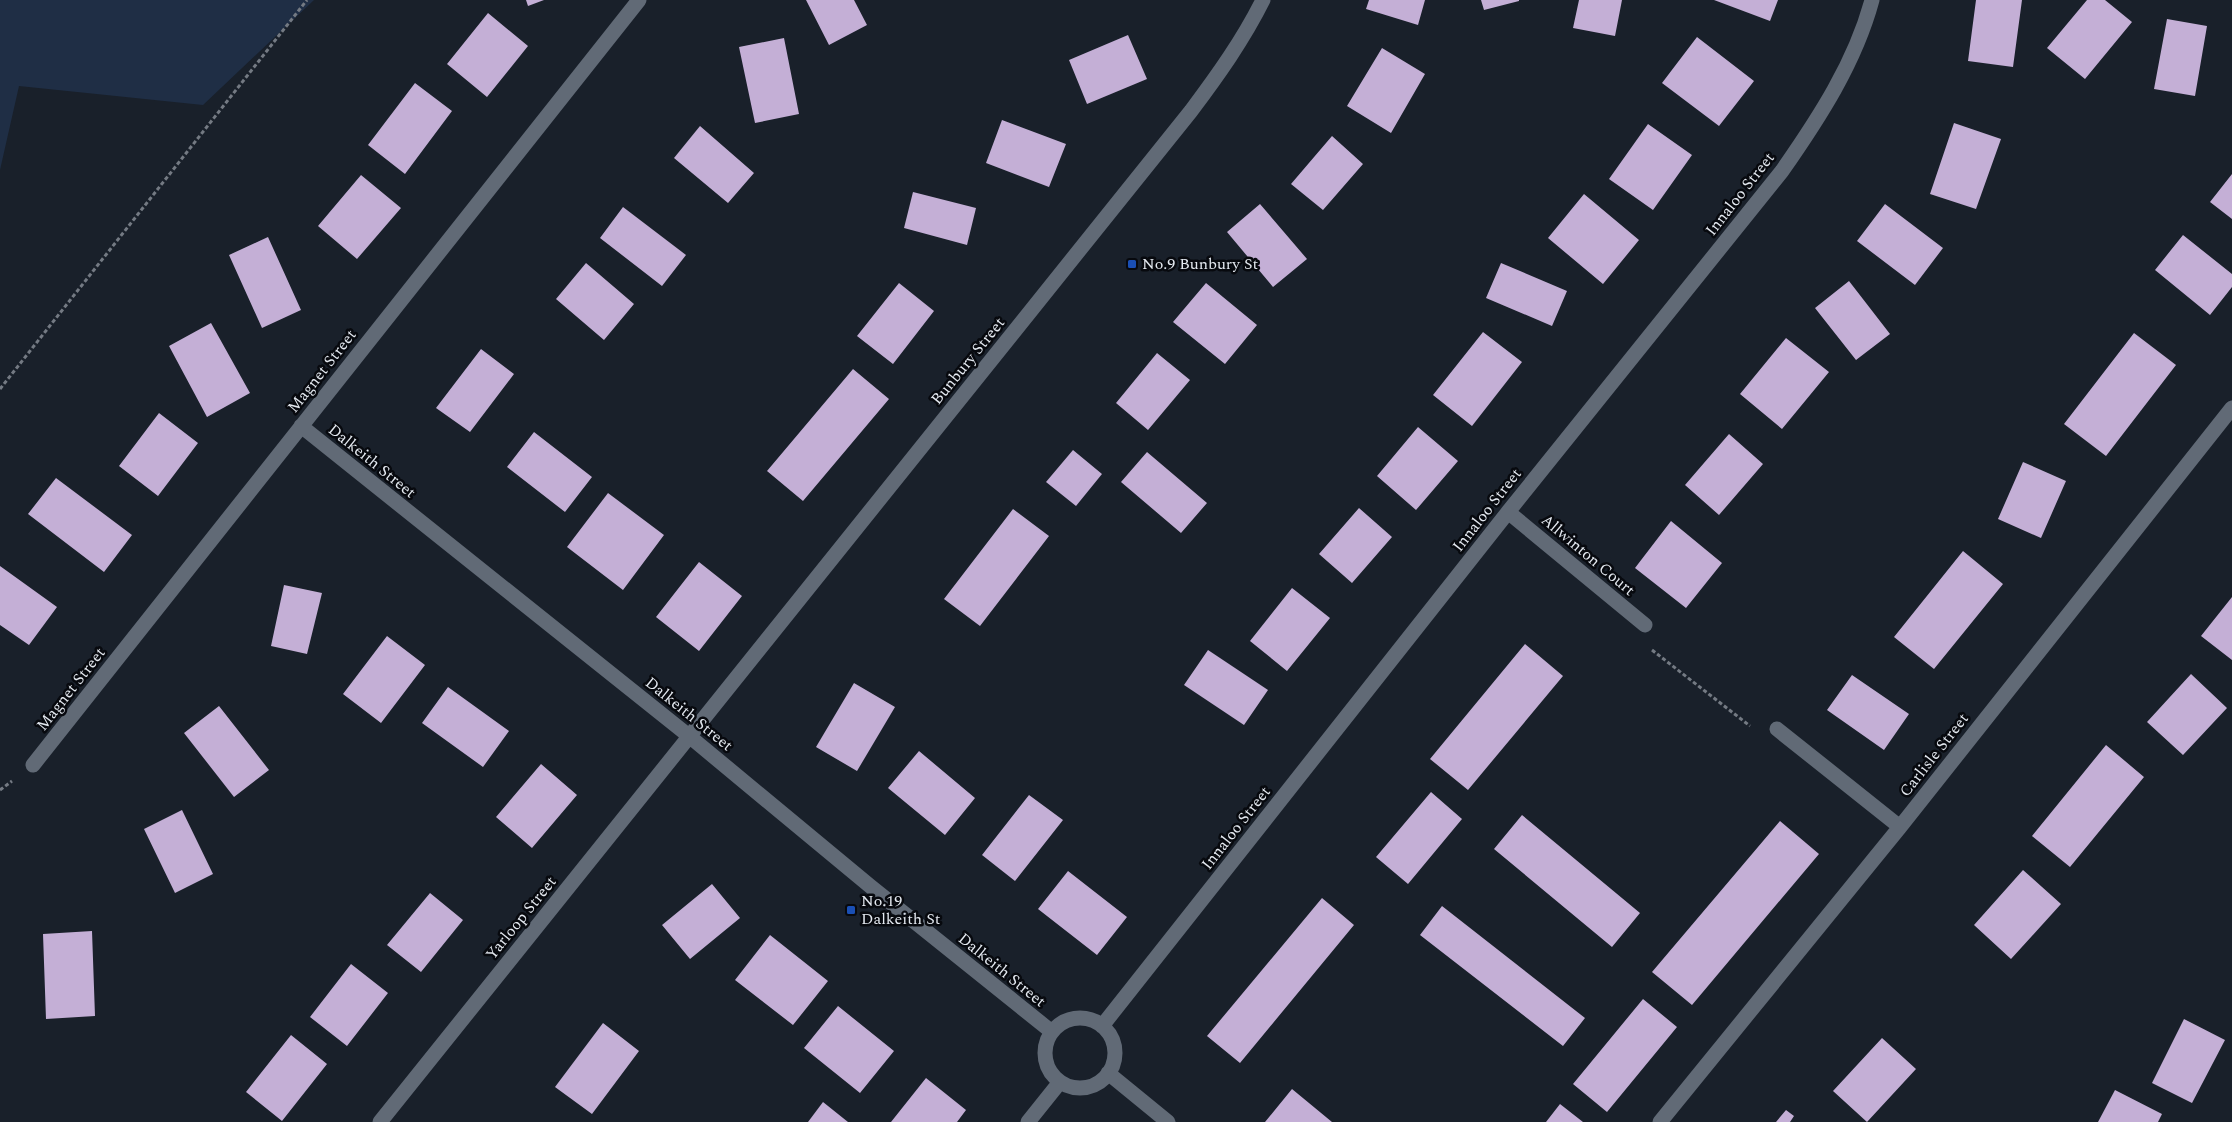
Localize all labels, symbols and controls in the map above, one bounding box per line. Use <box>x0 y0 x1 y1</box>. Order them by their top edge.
street label: Innaloo Street <box>1700 147 1781 241</box>
place label: No.9 Bunbury St <box>1142 252 1259 276</box>
marker: No.9 Bunbury St <box>1126 258 1138 270</box>
street label: Bunbury Street <box>925 312 1011 410</box>
street label: Magnet Street <box>282 324 363 418</box>
street label: Dalkeith Street <box>323 418 421 504</box>
street label: Innaloo Street <box>1447 463 1528 557</box>
street label: Allwinton Court <box>1536 508 1641 602</box>
street label: Magnet Street <box>31 642 112 736</box>
street label: Dalkeith Street <box>640 671 738 757</box>
street label: Carlisle Street <box>1893 708 1975 802</box>
street label: Innaloo Street <box>1196 781 1277 875</box>
street label: Yarloop Street <box>480 871 563 965</box>
place label: No.19 Dalkeith St <box>861 889 941 931</box>
marker: No.19 Dalkeith St <box>845 904 857 916</box>
street label: Dalkeith Street <box>953 927 1051 1013</box>

